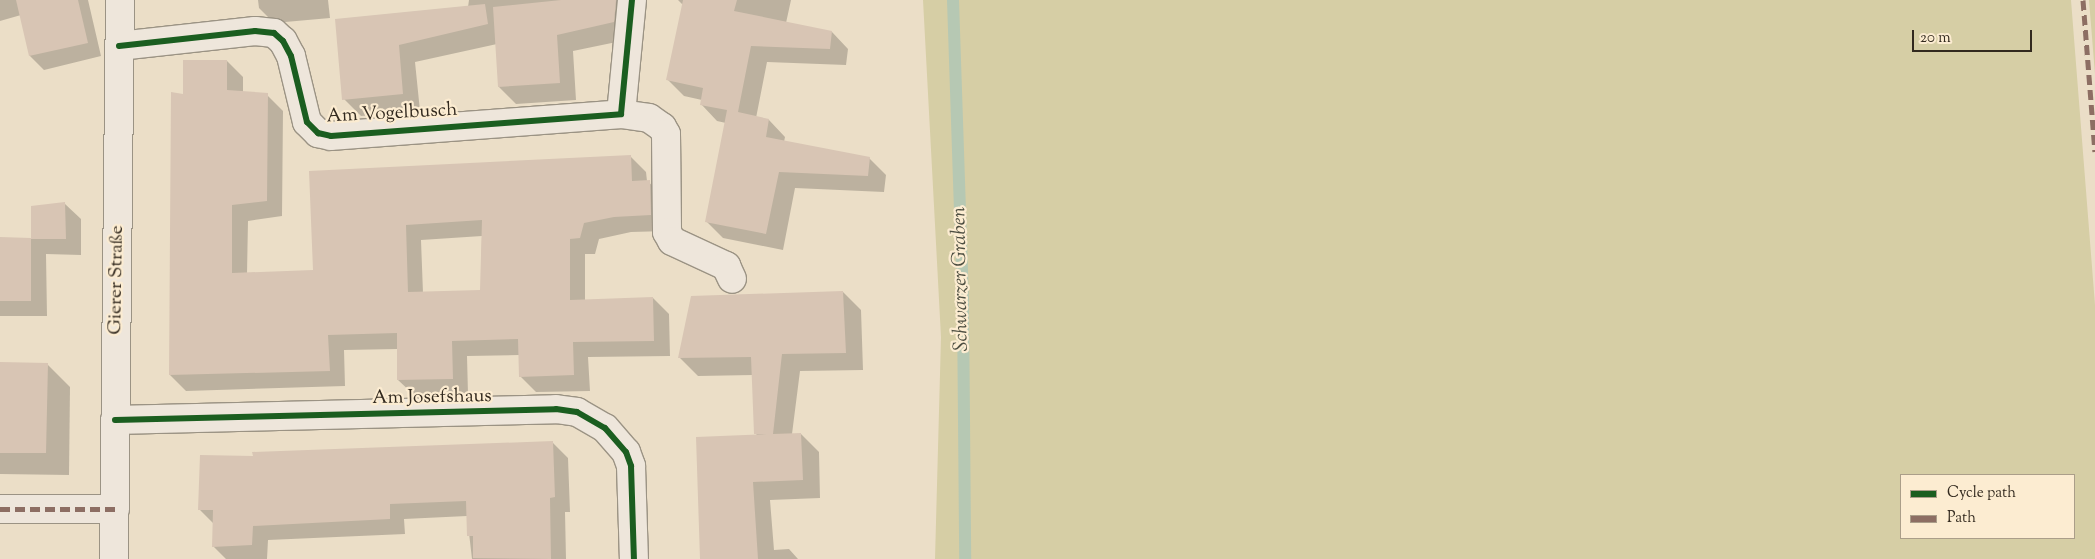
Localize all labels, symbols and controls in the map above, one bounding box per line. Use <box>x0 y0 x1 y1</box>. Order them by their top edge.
scale bar <box>1915 20 2035 52</box>
text: 20 m <box>1920 28 1951 49</box>
street label: Am Vogelbusch <box>326 99 458 129</box>
water label: Schwarzer Graben <box>948 206 974 352</box>
street label: Gierer Straße <box>105 225 129 335</box>
street label: Am Josefshaus <box>372 386 492 410</box>
legend <box>1900 474 2075 539</box>
text: Cycle path <box>1947 483 2016 504</box>
text: Path <box>1947 508 1976 529</box>

